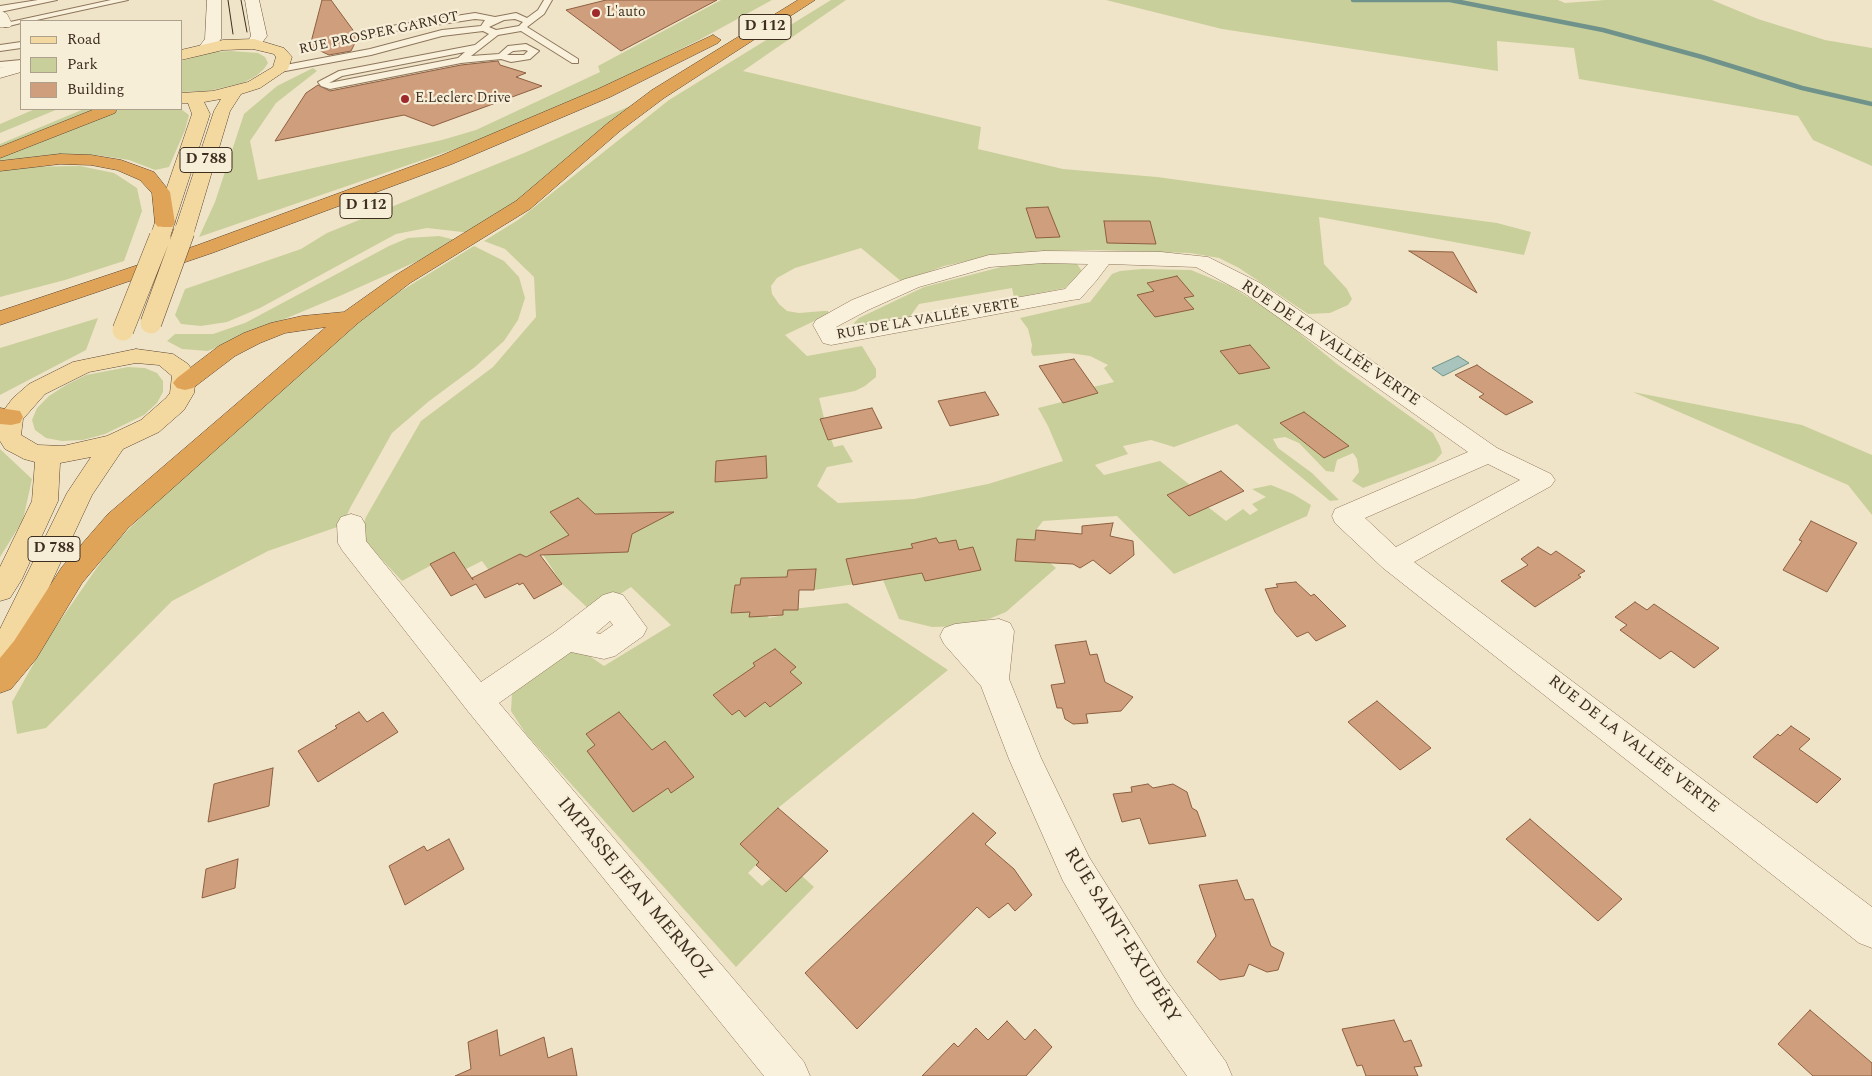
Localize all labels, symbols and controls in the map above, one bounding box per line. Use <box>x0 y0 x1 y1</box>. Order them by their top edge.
place label: L'auto <box>606 5 646 21</box>
marker: L'auto <box>590 7 602 19</box>
street label: RUE PROSPER GARNOT <box>298 9 460 59</box>
road number: D 112 <box>739 15 791 40</box>
legend <box>20 20 182 110</box>
text: Road <box>67 28 101 51</box>
text: Park <box>67 53 98 76</box>
text: Building <box>67 78 124 101</box>
place label: E.Leclerc Drive <box>415 91 511 107</box>
marker: E.Leclerc Drive <box>399 93 411 105</box>
road number: D 788 <box>180 148 232 172</box>
road number: D 112 <box>340 194 392 218</box>
street label: RUE DE LA VALLÉE VERTE <box>1237 277 1423 411</box>
street label: RUE DE LA VALLÉE VERTE <box>835 296 1021 344</box>
road number: D 788 <box>28 536 80 562</box>
street label: RUE DE LA VALLÉE VERTE <box>1544 672 1722 818</box>
street label: IMPASSE JEAN MERMOZ <box>551 794 717 984</box>
street label: RUE SAINT-EXUPÉRY <box>1058 844 1184 1028</box>

